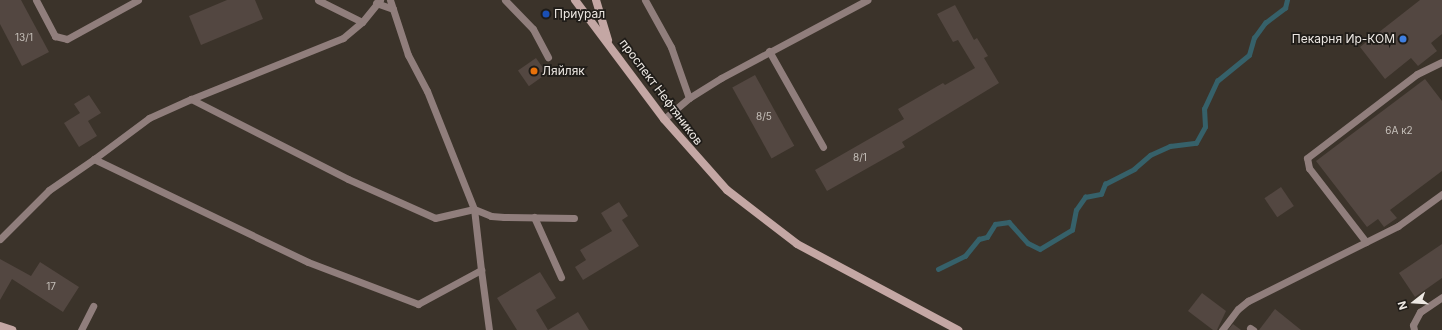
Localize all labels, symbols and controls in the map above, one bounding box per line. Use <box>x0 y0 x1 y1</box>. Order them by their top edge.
place label: Приурал <box>554 7 605 21</box>
marker: Приурал <box>541 9 551 19</box>
house number: 13/1 <box>15 32 33 44</box>
place label: Пекарня Ир-КОМ <box>1292 32 1395 46</box>
marker: Пекарня Ир-КОМ <box>1398 34 1408 44</box>
street label: проспект Нефтяников <box>616 36 706 148</box>
place label: Ляйляк <box>542 64 585 78</box>
marker: Ляйляк <box>529 66 539 76</box>
house number: 8/5 <box>756 111 772 123</box>
house number: 6А к2 <box>1385 125 1413 137</box>
house number: 8/1 <box>853 152 867 164</box>
house number: 17 <box>46 281 56 293</box>
north arrow <box>1394 282 1434 322</box>
text: N <box>1395 299 1410 312</box>

